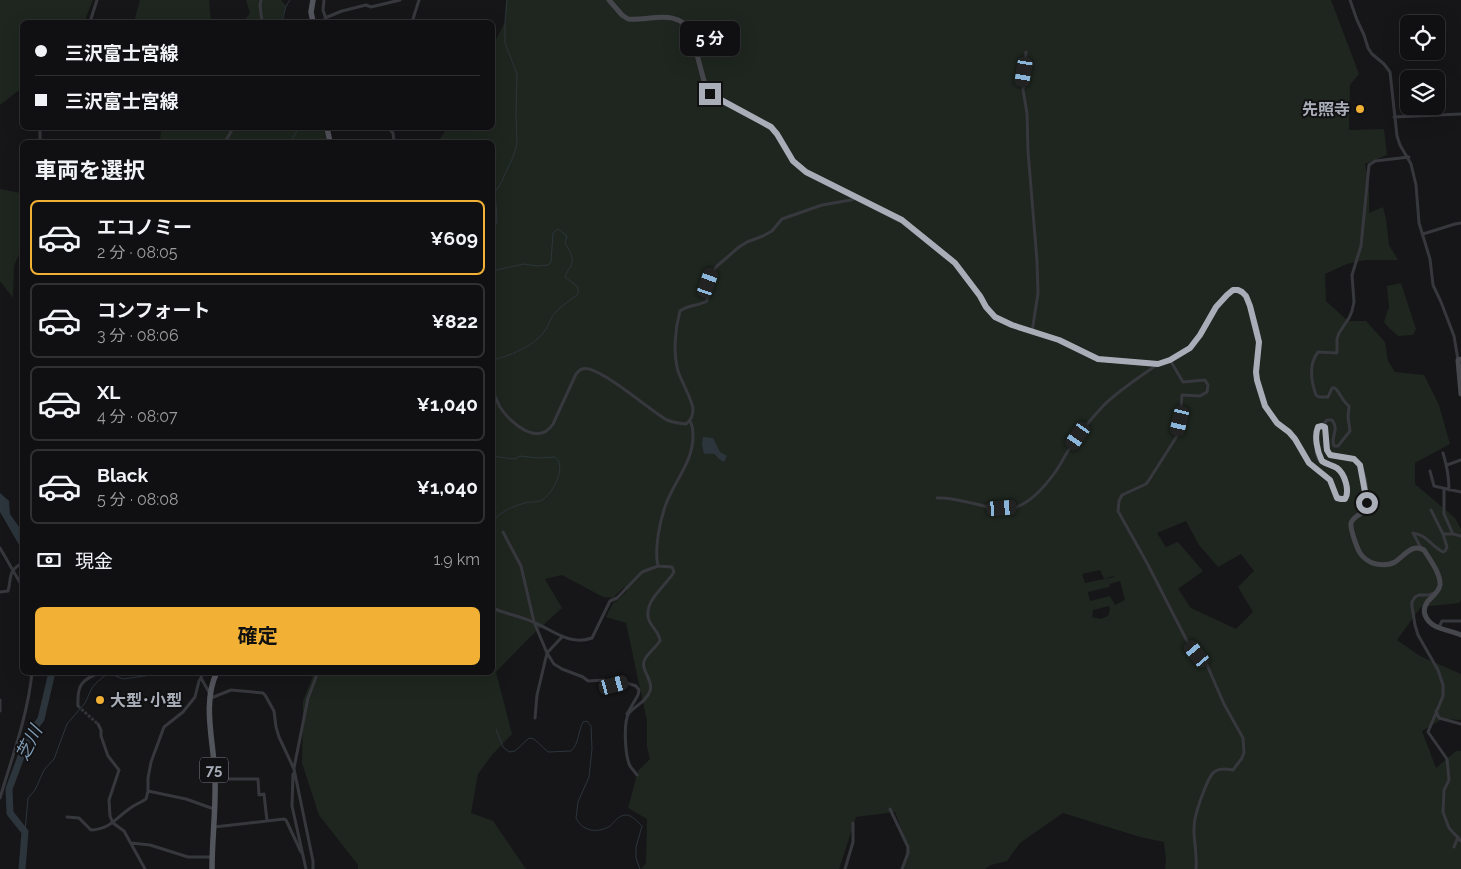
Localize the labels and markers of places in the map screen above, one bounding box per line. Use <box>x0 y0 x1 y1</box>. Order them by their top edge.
place label: 先照寺 <box>1302 100 1350 119</box>
marker: 先照寺 <box>1354 103 1366 115</box>
place label: 大型･小型 <box>110 691 182 710</box>
marker: 大型･小型 <box>94 694 106 706</box>

